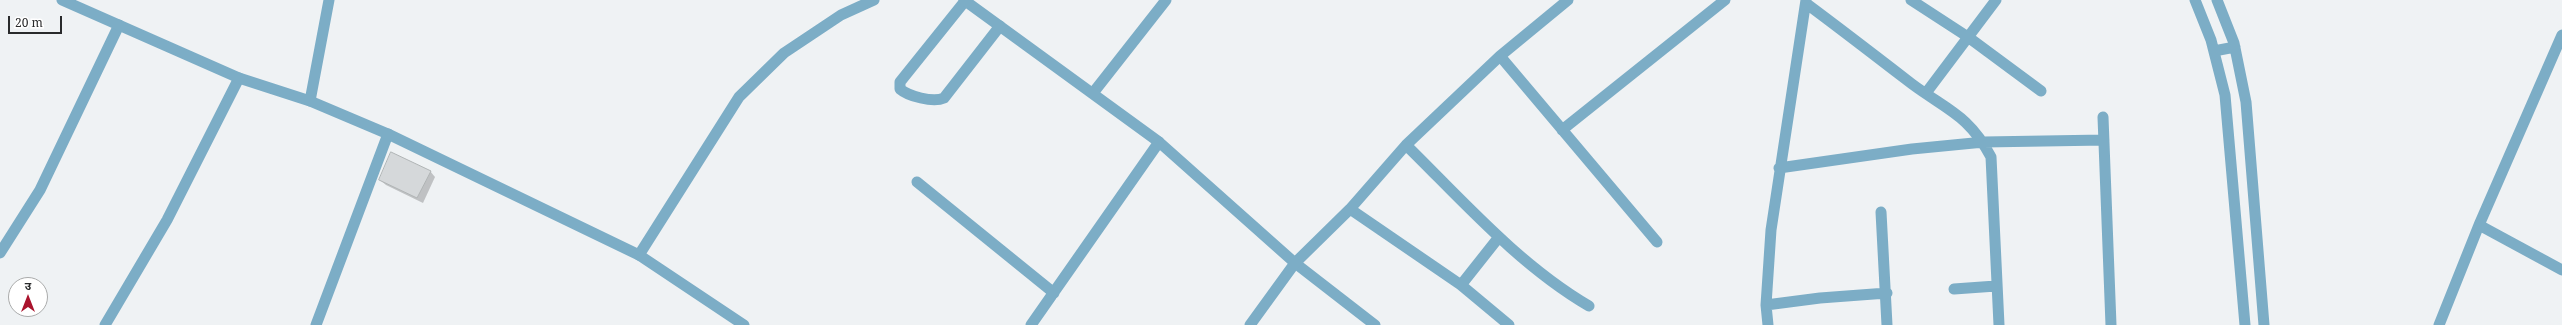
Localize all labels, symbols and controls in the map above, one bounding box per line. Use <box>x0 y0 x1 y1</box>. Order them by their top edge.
scale bar <box>10 8 64 34</box>
text: 20 m <box>15 14 43 31</box>
north arrow <box>8 277 48 317</box>
text: उ <box>25 278 31 293</box>

